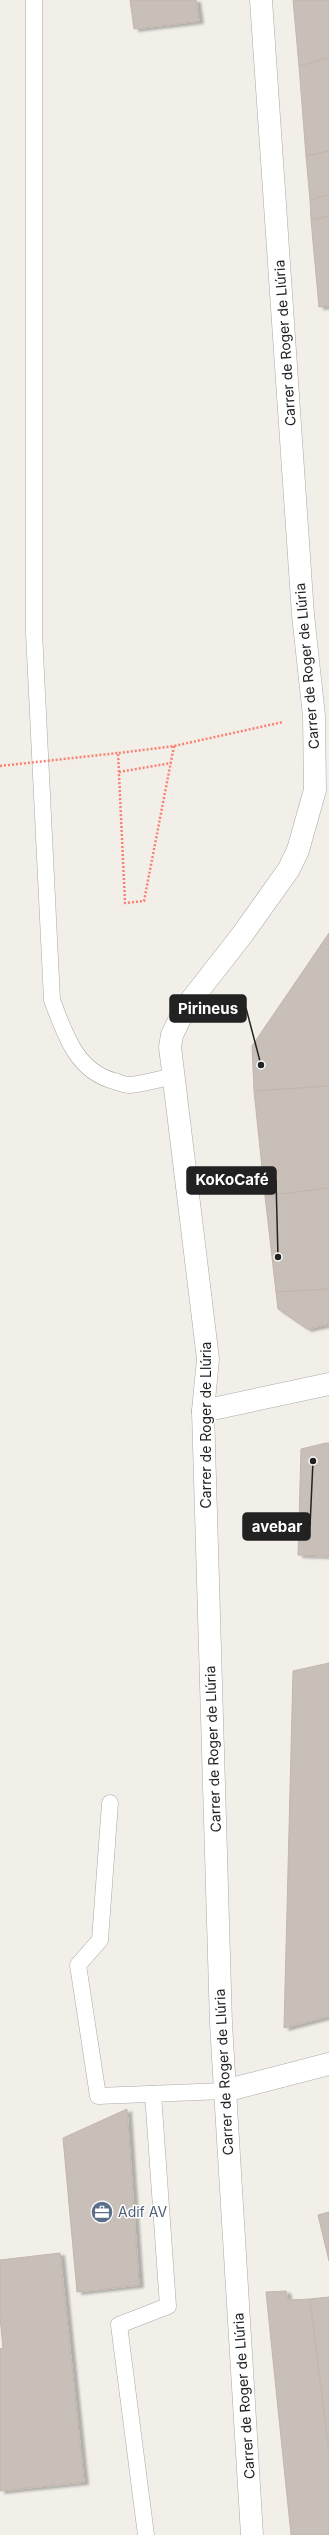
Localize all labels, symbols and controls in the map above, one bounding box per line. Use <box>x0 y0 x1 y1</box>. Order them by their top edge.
street label: Carrer de Roger de Llúria <box>270 259 299 427</box>
street label: Carrer de Roger de Llúria <box>291 582 322 750</box>
callout: Pirineus <box>170 995 246 1022</box>
text: Pirineus <box>178 999 238 1018</box>
callout: KoKoCafé <box>187 1167 276 1194</box>
text: KoKoCafé <box>195 1170 269 1189</box>
street label: Carrer de Roger de Llúria <box>197 1342 214 1508</box>
callout: avebar <box>243 1513 310 1540</box>
text: avebar <box>252 1517 302 1536</box>
street label: Carrer de Roger de Llúria <box>201 1665 224 1833</box>
street label: Carrer de Roger de Llúria <box>211 1988 236 2156</box>
office icon: Adif AV <box>89 2199 115 2225</box>
place label: Adif AV <box>118 2203 167 2220</box>
street label: Carrer de Roger de Llúria <box>229 2312 258 2480</box>

